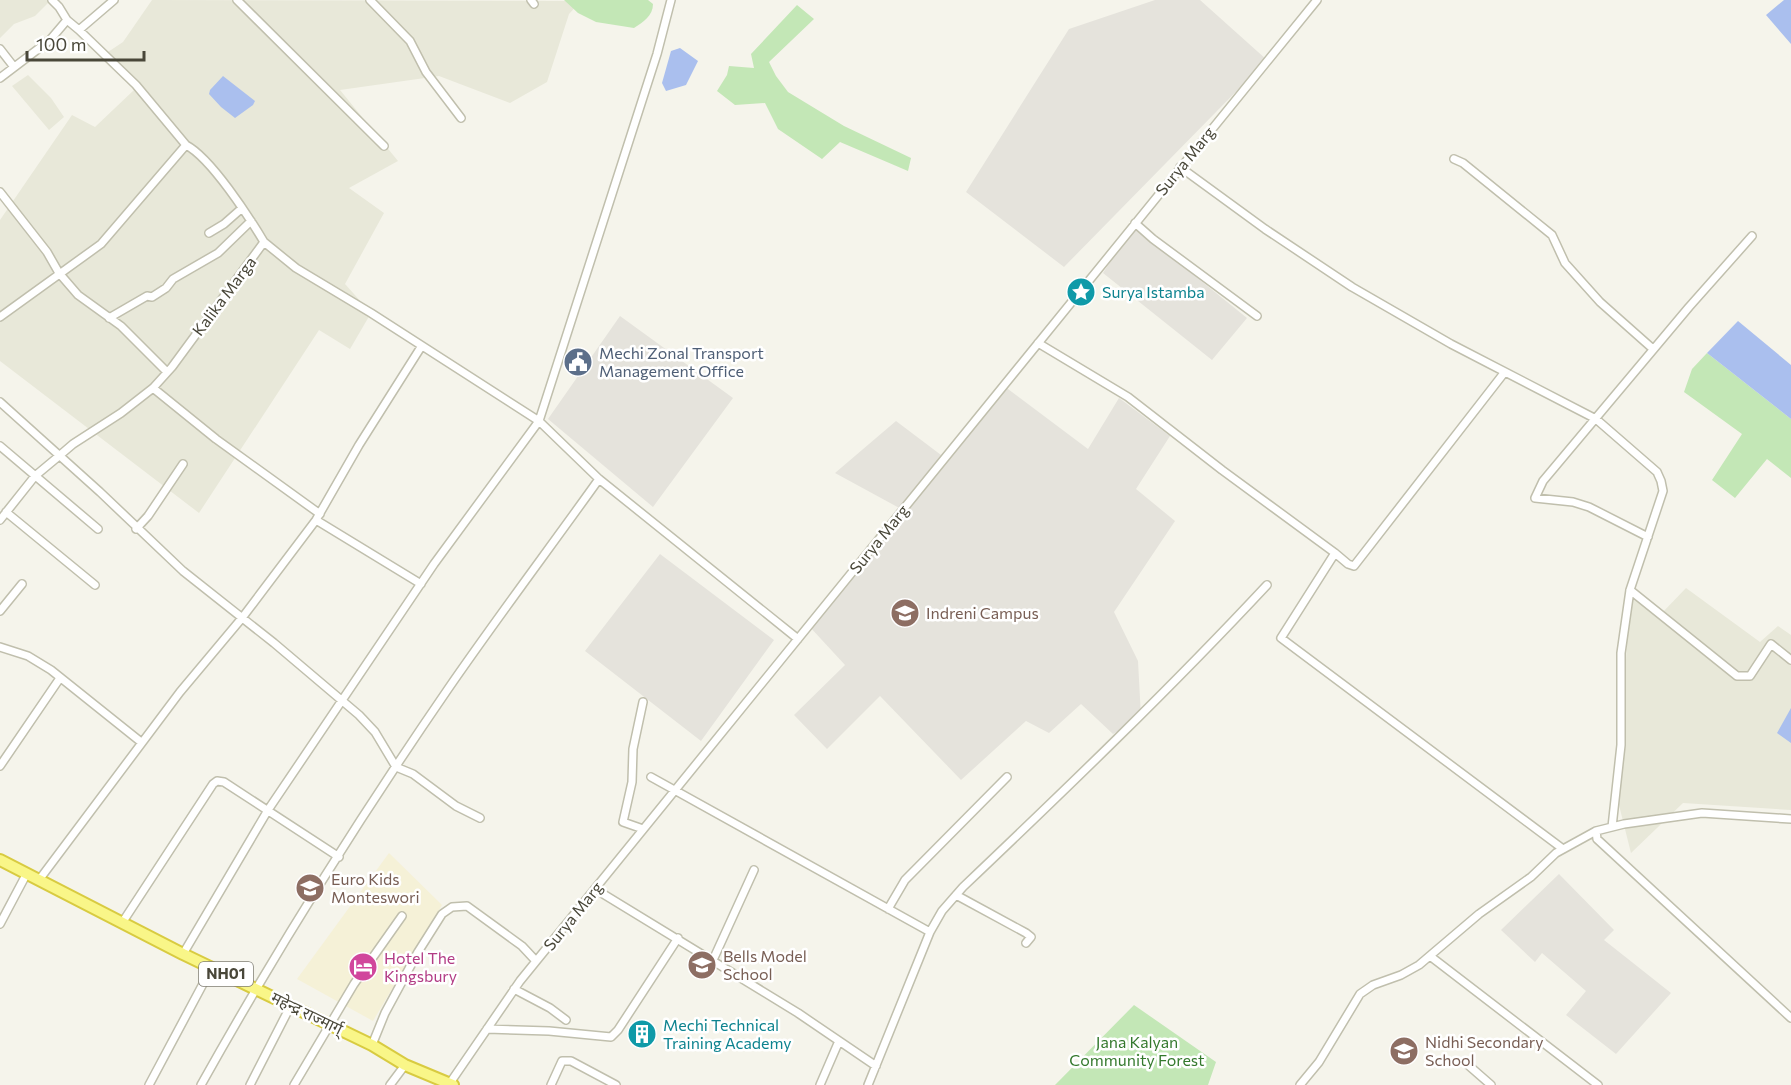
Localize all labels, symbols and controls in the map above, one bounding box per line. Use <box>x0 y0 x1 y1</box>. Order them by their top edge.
scale bar <box>27 24 144 62</box>
text: 100 m <box>36 33 86 55</box>
street label: Surya Marg <box>1151 122 1218 199</box>
street label: Kalika Marga <box>188 252 260 339</box>
place icon: Surya Istamba <box>1065 276 1097 308</box>
place label: Surya Istamba <box>1102 282 1205 301</box>
place label: Mechi Zonal Transport Management Office <box>599 343 764 380</box>
public building icon: Mechi Zonal Transport Management Office <box>562 346 594 378</box>
street label: Surya Marg <box>845 500 912 577</box>
school or university icon: Indreni Campus <box>889 597 921 629</box>
place label: Indreni Campus <box>926 603 1039 622</box>
place label: Euro Kids Monteswori <box>331 869 420 906</box>
school or university icon: Euro Kids Monteswori <box>294 872 326 904</box>
street label: Surya Marg <box>539 877 606 954</box>
place label: Bells Model School <box>723 946 807 983</box>
place label: Hotel The Kingsbury <box>384 948 457 985</box>
school or university icon: Bells Model School <box>686 949 718 981</box>
hotel icon: Hotel The Kingsbury <box>347 951 379 983</box>
road number: NH01 <box>199 962 253 986</box>
street label: महेन्द्र राज्मार्ग् <box>268 987 349 1041</box>
place label: Mechi Technical Training Academy <box>663 1015 792 1052</box>
building icon: Mechi Technical Training Academy <box>626 1018 658 1050</box>
park label: Jana Kalyan Community Forest <box>1069 1032 1205 1069</box>
place label: Nidhi Secondary School <box>1425 1032 1544 1069</box>
school or university icon: Nidhi Secondary School <box>1388 1035 1420 1067</box>

